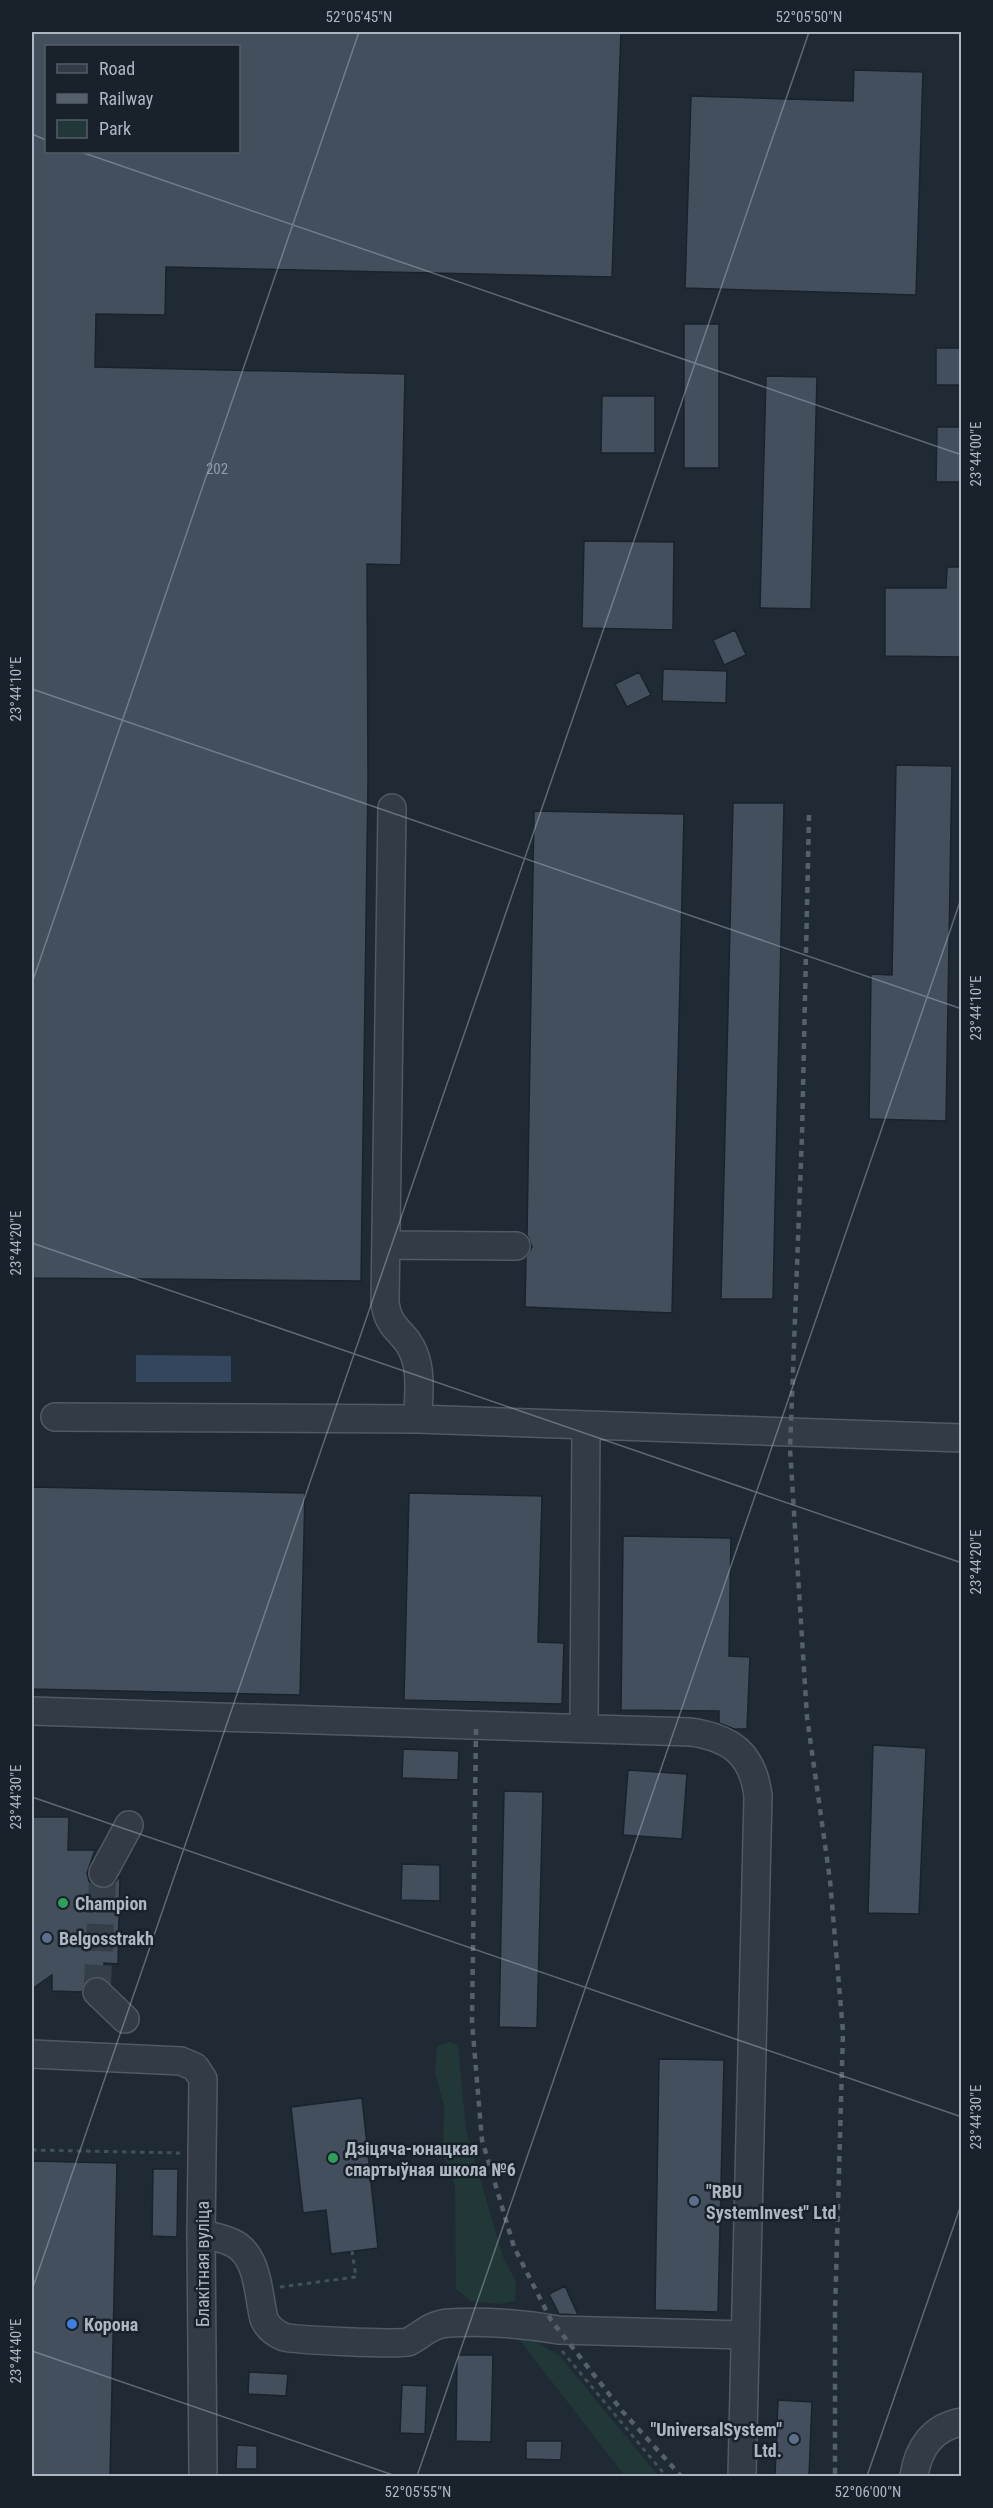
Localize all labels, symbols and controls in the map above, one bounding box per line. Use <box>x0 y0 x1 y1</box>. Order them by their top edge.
text: 52°05'45"N <box>326 8 392 26</box>
text: 52°05'50"N <box>776 8 842 26</box>
legend <box>45 45 240 153</box>
text: Road <box>99 58 135 79</box>
text: Railway <box>99 88 154 109</box>
text: Park <box>99 118 131 139</box>
text: 23°44'00"E <box>967 422 985 486</box>
house number: 202 <box>206 460 228 478</box>
text: 23°44'10"E <box>7 657 25 721</box>
text: 23°44'10"E <box>967 976 985 1040</box>
text: 23°44'20"E <box>7 1211 25 1275</box>
text: 23°44'20"E <box>967 1530 985 1594</box>
text: 23°44'30"E <box>7 1765 25 1829</box>
place label: Champion <box>75 1893 147 1914</box>
marker: Champion <box>56 1896 70 1910</box>
place label: Belgosstrakh <box>59 1928 154 1949</box>
marker: Belgosstrakh <box>40 1931 54 1945</box>
text: 23°44'30"E <box>967 2085 985 2149</box>
place label: Дзіцяча-юнацкая спартыўная школа №6 <box>345 2138 516 2180</box>
marker: Дзіцяча-юнацкая спартыўная школа №6 <box>326 2151 340 2165</box>
place label: "RBU SystemInvest" Ltd <box>706 2181 836 2223</box>
marker: "RBU SystemInvest" Ltd <box>687 2194 701 2208</box>
street label: Блакітная вуліца <box>192 2201 213 2327</box>
place label: Корона <box>84 2314 138 2335</box>
marker: Корона <box>65 2317 79 2331</box>
text: 23°44'40"E <box>7 2319 25 2383</box>
place label: "UniversalSystem" Ltd. <box>650 2419 782 2461</box>
marker: "UniversalSystem" Ltd. <box>787 2432 801 2446</box>
text: 52°05'55"N <box>385 2483 451 2501</box>
text: 52°06'00"N <box>835 2483 901 2501</box>

